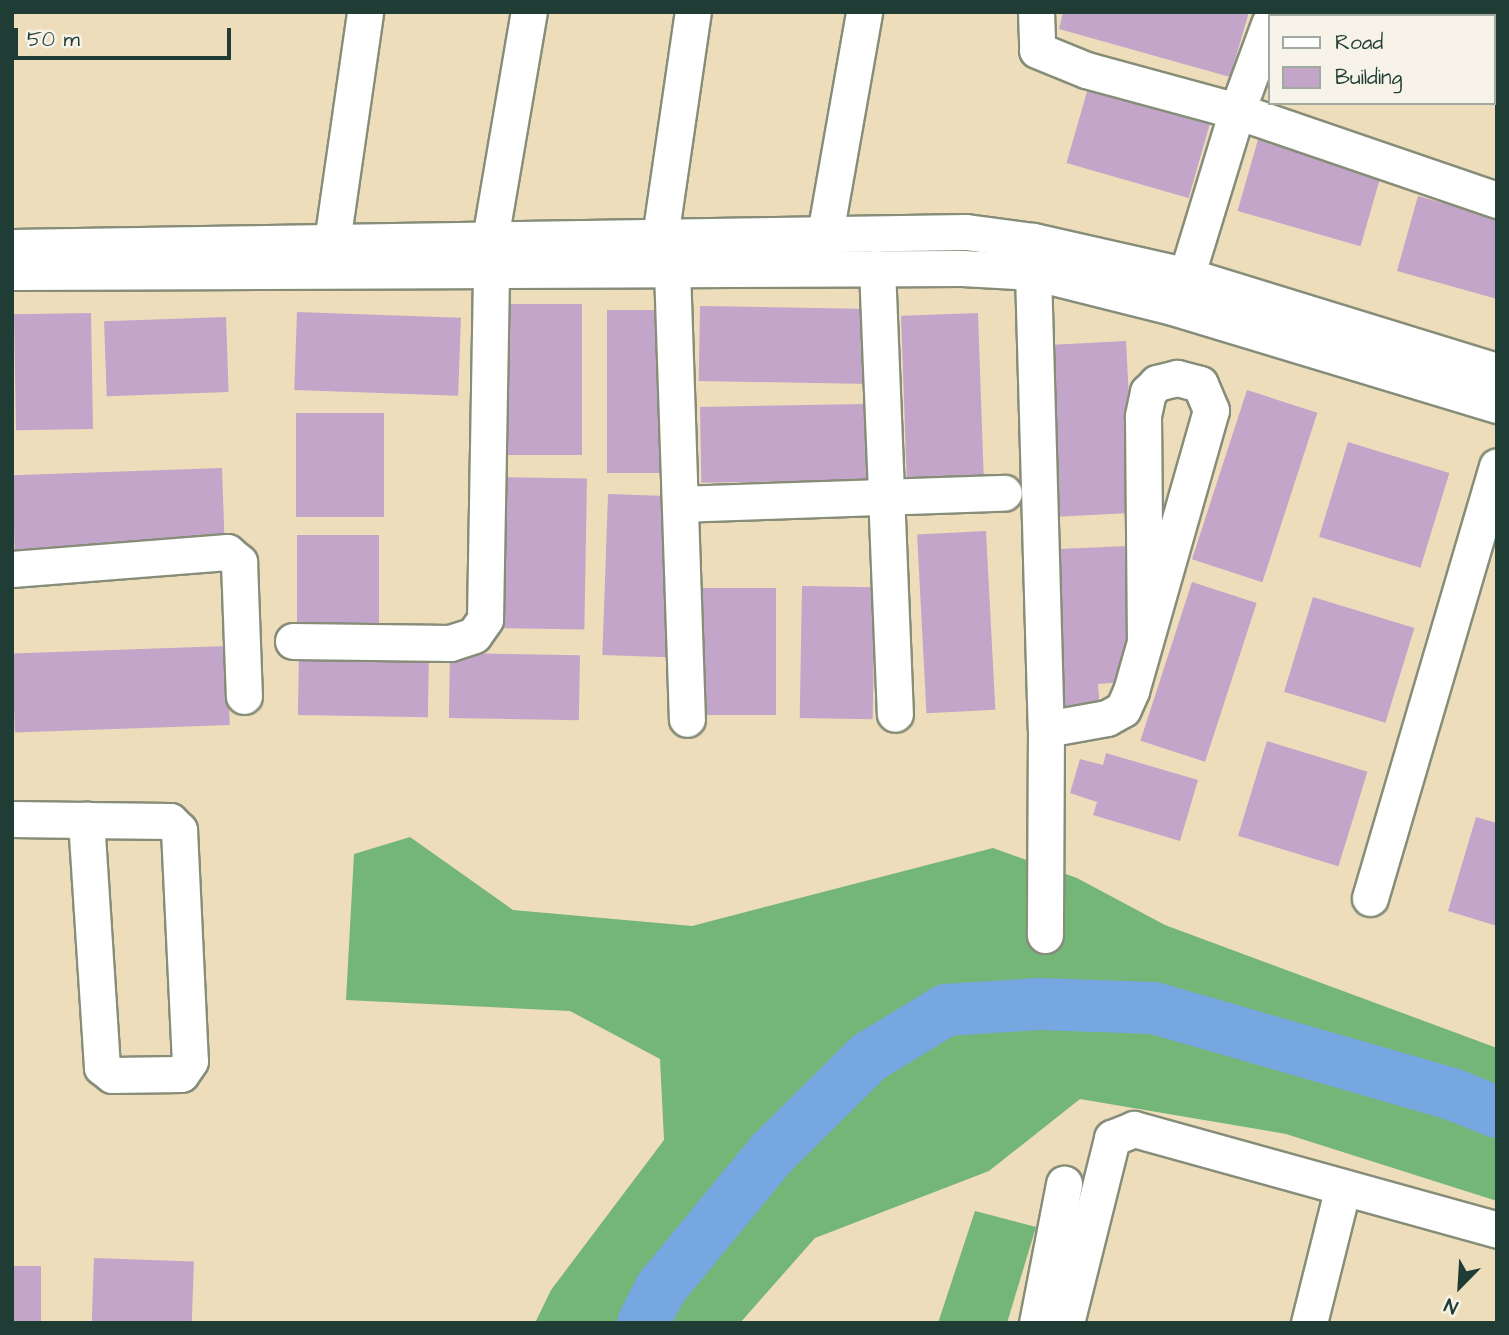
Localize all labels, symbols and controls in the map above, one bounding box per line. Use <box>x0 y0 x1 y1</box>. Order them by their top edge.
scale bar <box>18 14 234 58</box>
legend <box>1268 14 1495 105</box>
text: 50 m <box>27 25 80 54</box>
text: Road <box>1335 28 1383 57</box>
text: Building <box>1335 63 1402 92</box>
north arrow <box>1425 1251 1495 1321</box>
text: N <box>1440 1291 1462 1320</box>

